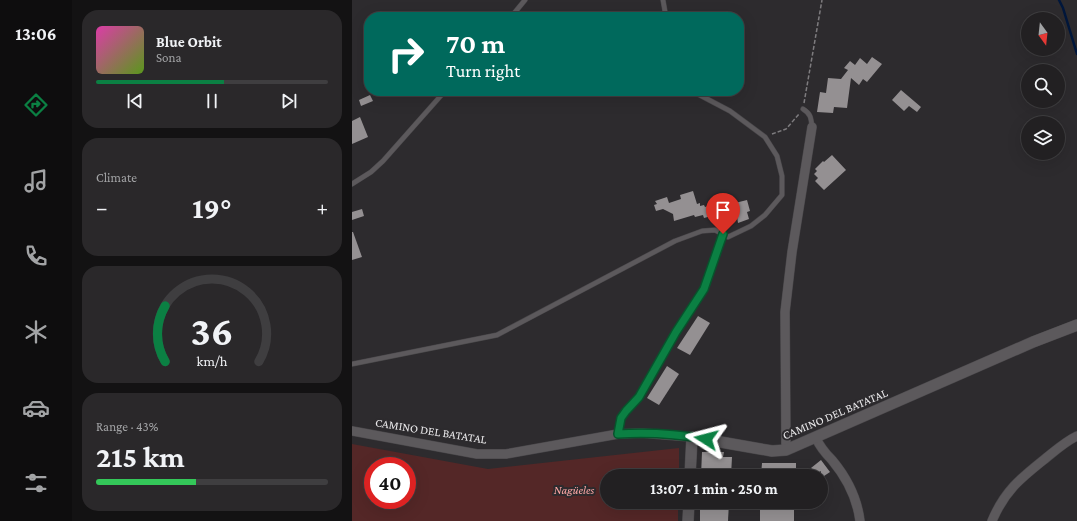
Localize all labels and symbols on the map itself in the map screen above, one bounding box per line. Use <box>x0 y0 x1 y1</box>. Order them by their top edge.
north arrow <box>1021 12 1065 56</box>
pin <box>706 193 740 234</box>
street label: CAMINO DEL BATATAL <box>780 386 890 442</box>
street label: CAMINO DEL BATATAL <box>374 415 488 447</box>
position arrow <box>685 418 727 460</box>
speed limit sign: 40 <box>364 457 416 509</box>
park label: Nagüeles <box>554 483 595 497</box>

